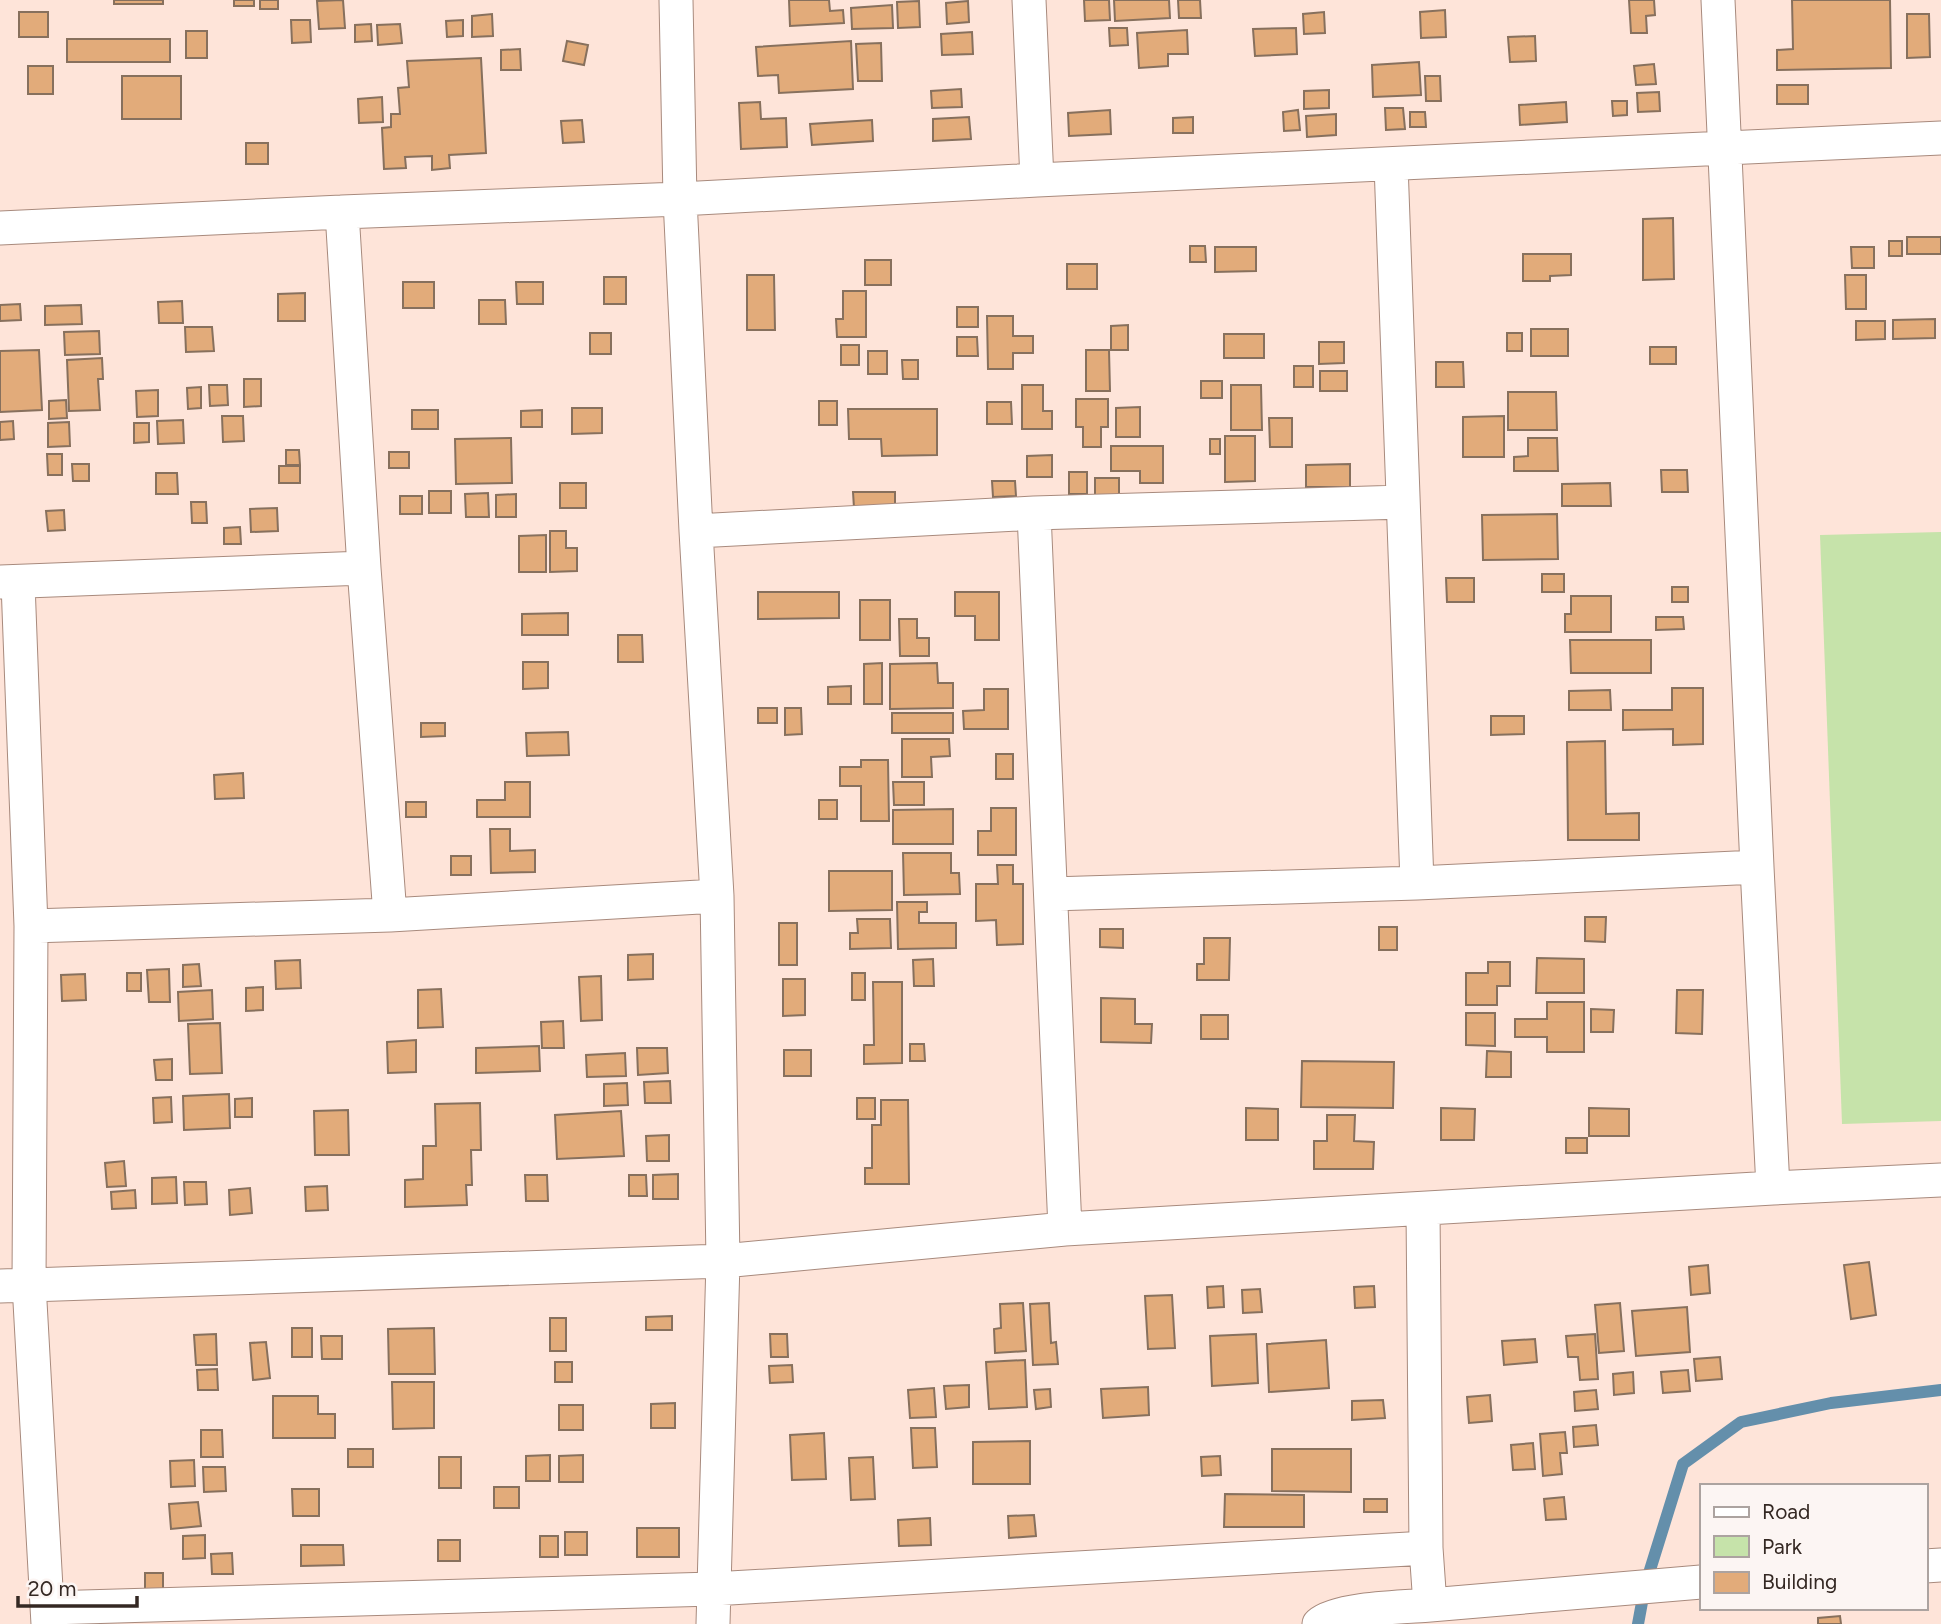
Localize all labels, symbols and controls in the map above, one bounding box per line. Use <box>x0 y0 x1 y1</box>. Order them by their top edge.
legend <box>1700 1484 1927 1610</box>
text: Road <box>1762 1499 1810 1524</box>
text: Park <box>1762 1534 1803 1559</box>
scale bar <box>18 1564 136 1608</box>
text: Building <box>1762 1569 1837 1594</box>
text: 20 m <box>28 1576 76 1601</box>

